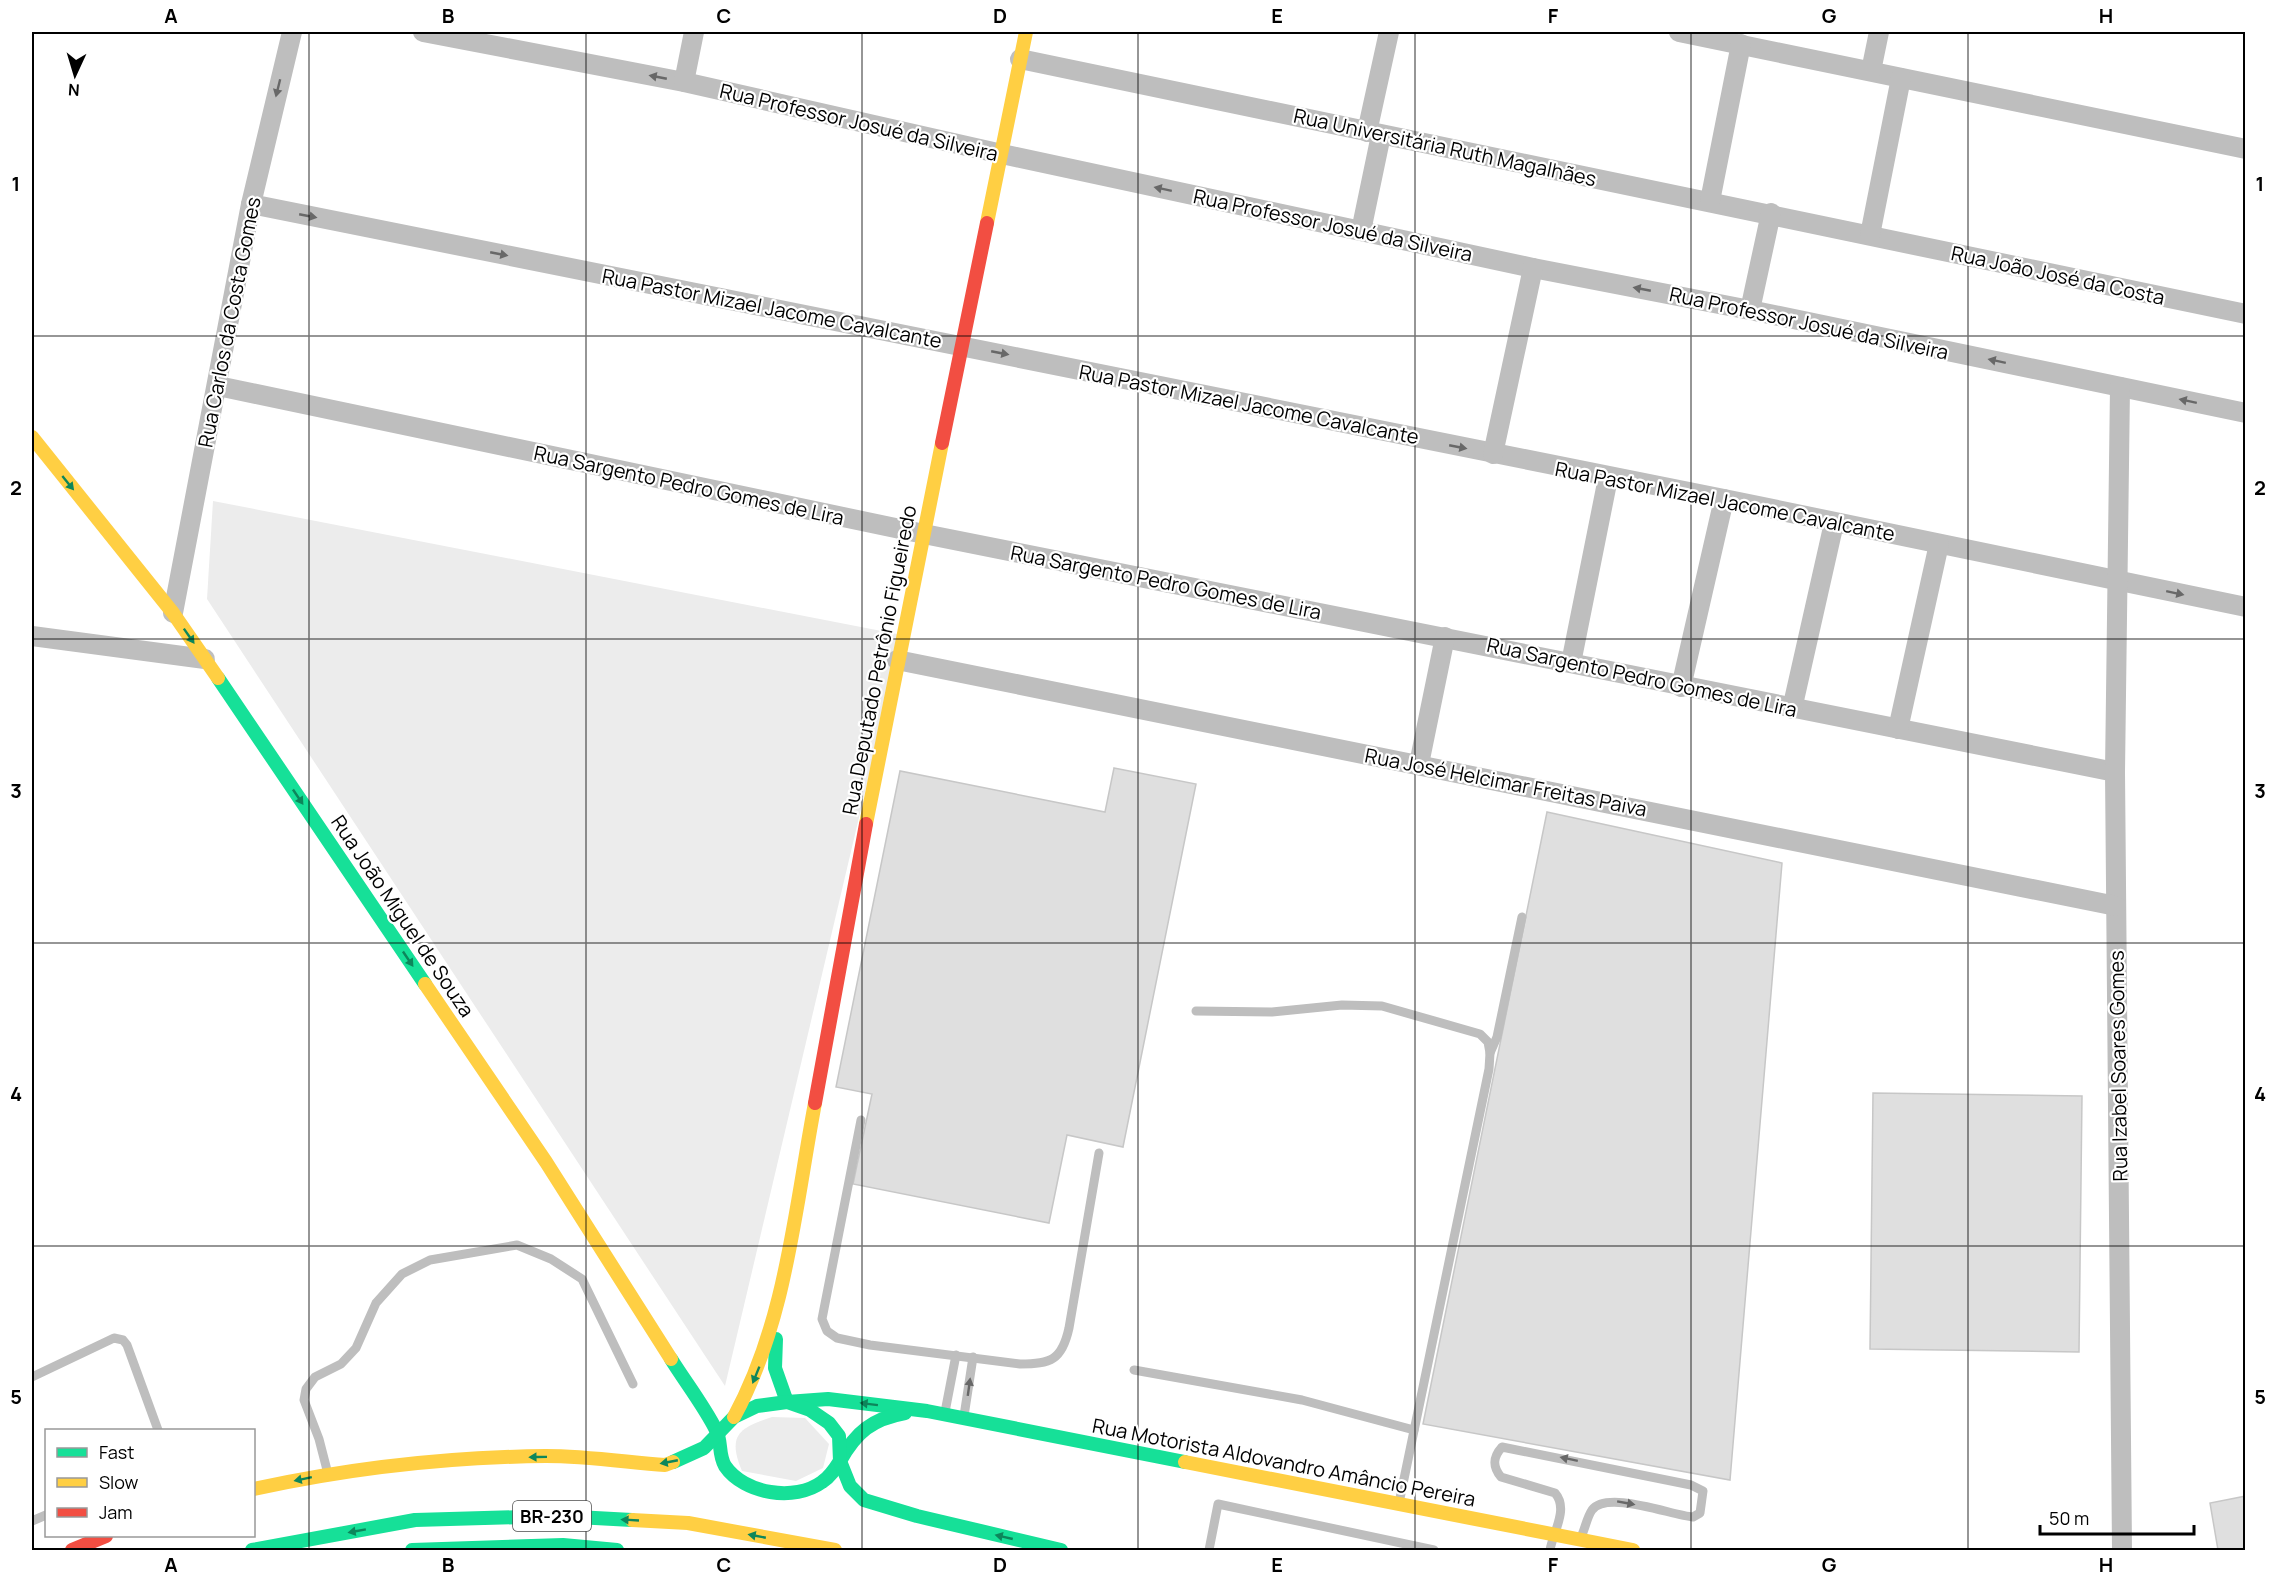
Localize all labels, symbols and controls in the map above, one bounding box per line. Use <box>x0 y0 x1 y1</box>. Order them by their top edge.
text: A <box>164 2 178 29</box>
text: B <box>442 2 455 29</box>
text: C <box>717 2 731 29</box>
text: D <box>993 2 1007 29</box>
text: E <box>1271 2 1283 29</box>
text: F <box>1548 2 1559 29</box>
text: G <box>1822 2 1837 29</box>
text: H <box>2099 2 2113 29</box>
north arrow <box>45 45 105 105</box>
one-way arrow <box>649 72 668 81</box>
street label: Rua Professor Josué da Silveira <box>717 77 1001 167</box>
text: N <box>67 79 80 101</box>
one-way arrow <box>273 79 283 98</box>
street label: Rua Universitária Ruth Magalhães <box>1291 102 1599 192</box>
text: 1 <box>12 170 20 197</box>
text: 1 <box>2256 170 2264 197</box>
street label: Rua Professor Josué da Silveira <box>1191 182 1475 268</box>
one-way arrow <box>1154 183 1172 193</box>
street label: Rua Carlos da Costa Gomes <box>191 194 267 450</box>
one-way arrow <box>299 212 318 221</box>
street label: Rua João José da Costa <box>1949 239 2167 311</box>
one-way arrow <box>490 250 509 259</box>
street label: Rua Pastor Mizael Jacome Cavalcante <box>600 262 944 354</box>
street label: Rua Professor Josué da Silveira <box>1667 280 1951 366</box>
one-way arrow <box>1632 284 1651 293</box>
one-way arrow <box>990 349 1009 358</box>
one-way arrow <box>1988 356 2007 365</box>
street label: Rua Pastor Mizael Jacome Cavalcante <box>1077 358 1421 450</box>
one-way arrow <box>2178 396 2197 405</box>
street label: Rua Sargento Pedro Gomes de Lira <box>532 439 846 531</box>
one-way arrow <box>1449 442 1468 452</box>
street label: Rua Pastor Mizael Jacome Cavalcante <box>1553 455 1897 547</box>
text: 2 <box>10 474 22 501</box>
text: 2 <box>2254 474 2266 501</box>
one-way arrow <box>62 475 75 491</box>
street label: Rua Deputado Petrônio Figueiredo <box>836 503 922 817</box>
street label: Rua Sargento Pedro Gomes de Lira <box>1008 539 1324 625</box>
one-way arrow <box>2166 589 2185 598</box>
one-way arrow <box>183 627 195 643</box>
street label: Rua Sargento Pedro Gomes de Lira <box>1485 631 1799 723</box>
street label: Rua José Helcimar Freitas Paiva <box>1363 741 1649 823</box>
text: 3 <box>10 777 22 804</box>
text: 3 <box>2254 777 2266 804</box>
one-way arrow <box>293 789 304 805</box>
street label: Rua João Miguel de Souza <box>325 810 481 1022</box>
one-way arrow <box>402 950 414 966</box>
street label: Rua Izabel Soares Gomes <box>2102 950 2134 1182</box>
text: 4 <box>10 1080 22 1107</box>
text: 4 <box>2254 1080 2266 1107</box>
one-way arrow <box>751 1366 761 1384</box>
one-way arrow <box>964 1378 973 1397</box>
text: 5 <box>10 1383 22 1410</box>
text: 5 <box>2254 1383 2266 1410</box>
one-way arrow <box>859 1399 878 1408</box>
street label: Rua Motorista Aldovandro Amâncio Pereira <box>1090 1412 1478 1512</box>
legend <box>45 1429 255 1537</box>
text: Fast <box>99 1440 134 1464</box>
one-way arrow <box>529 1452 548 1461</box>
one-way arrow <box>1559 1454 1578 1463</box>
one-way arrow <box>659 1458 678 1467</box>
text: Slow <box>99 1470 139 1494</box>
one-way arrow <box>294 1474 312 1484</box>
scale bar <box>2040 1498 2194 1536</box>
one-way arrow <box>1616 1499 1635 1508</box>
text: Jam <box>99 1500 133 1524</box>
road number: BR-230 <box>513 1501 591 1531</box>
text: 50 m <box>2049 1506 2089 1530</box>
one-way arrow <box>621 1515 640 1524</box>
one-way arrow <box>348 1527 367 1536</box>
one-way arrow <box>748 1531 767 1540</box>
one-way arrow <box>995 1531 1014 1541</box>
text: A <box>164 1551 178 1578</box>
text: B <box>442 1551 455 1578</box>
text: C <box>717 1551 731 1578</box>
text: D <box>993 1551 1007 1578</box>
text: E <box>1271 1551 1283 1578</box>
text: F <box>1548 1551 1559 1578</box>
text: G <box>1822 1551 1837 1578</box>
text: H <box>2099 1551 2113 1578</box>

